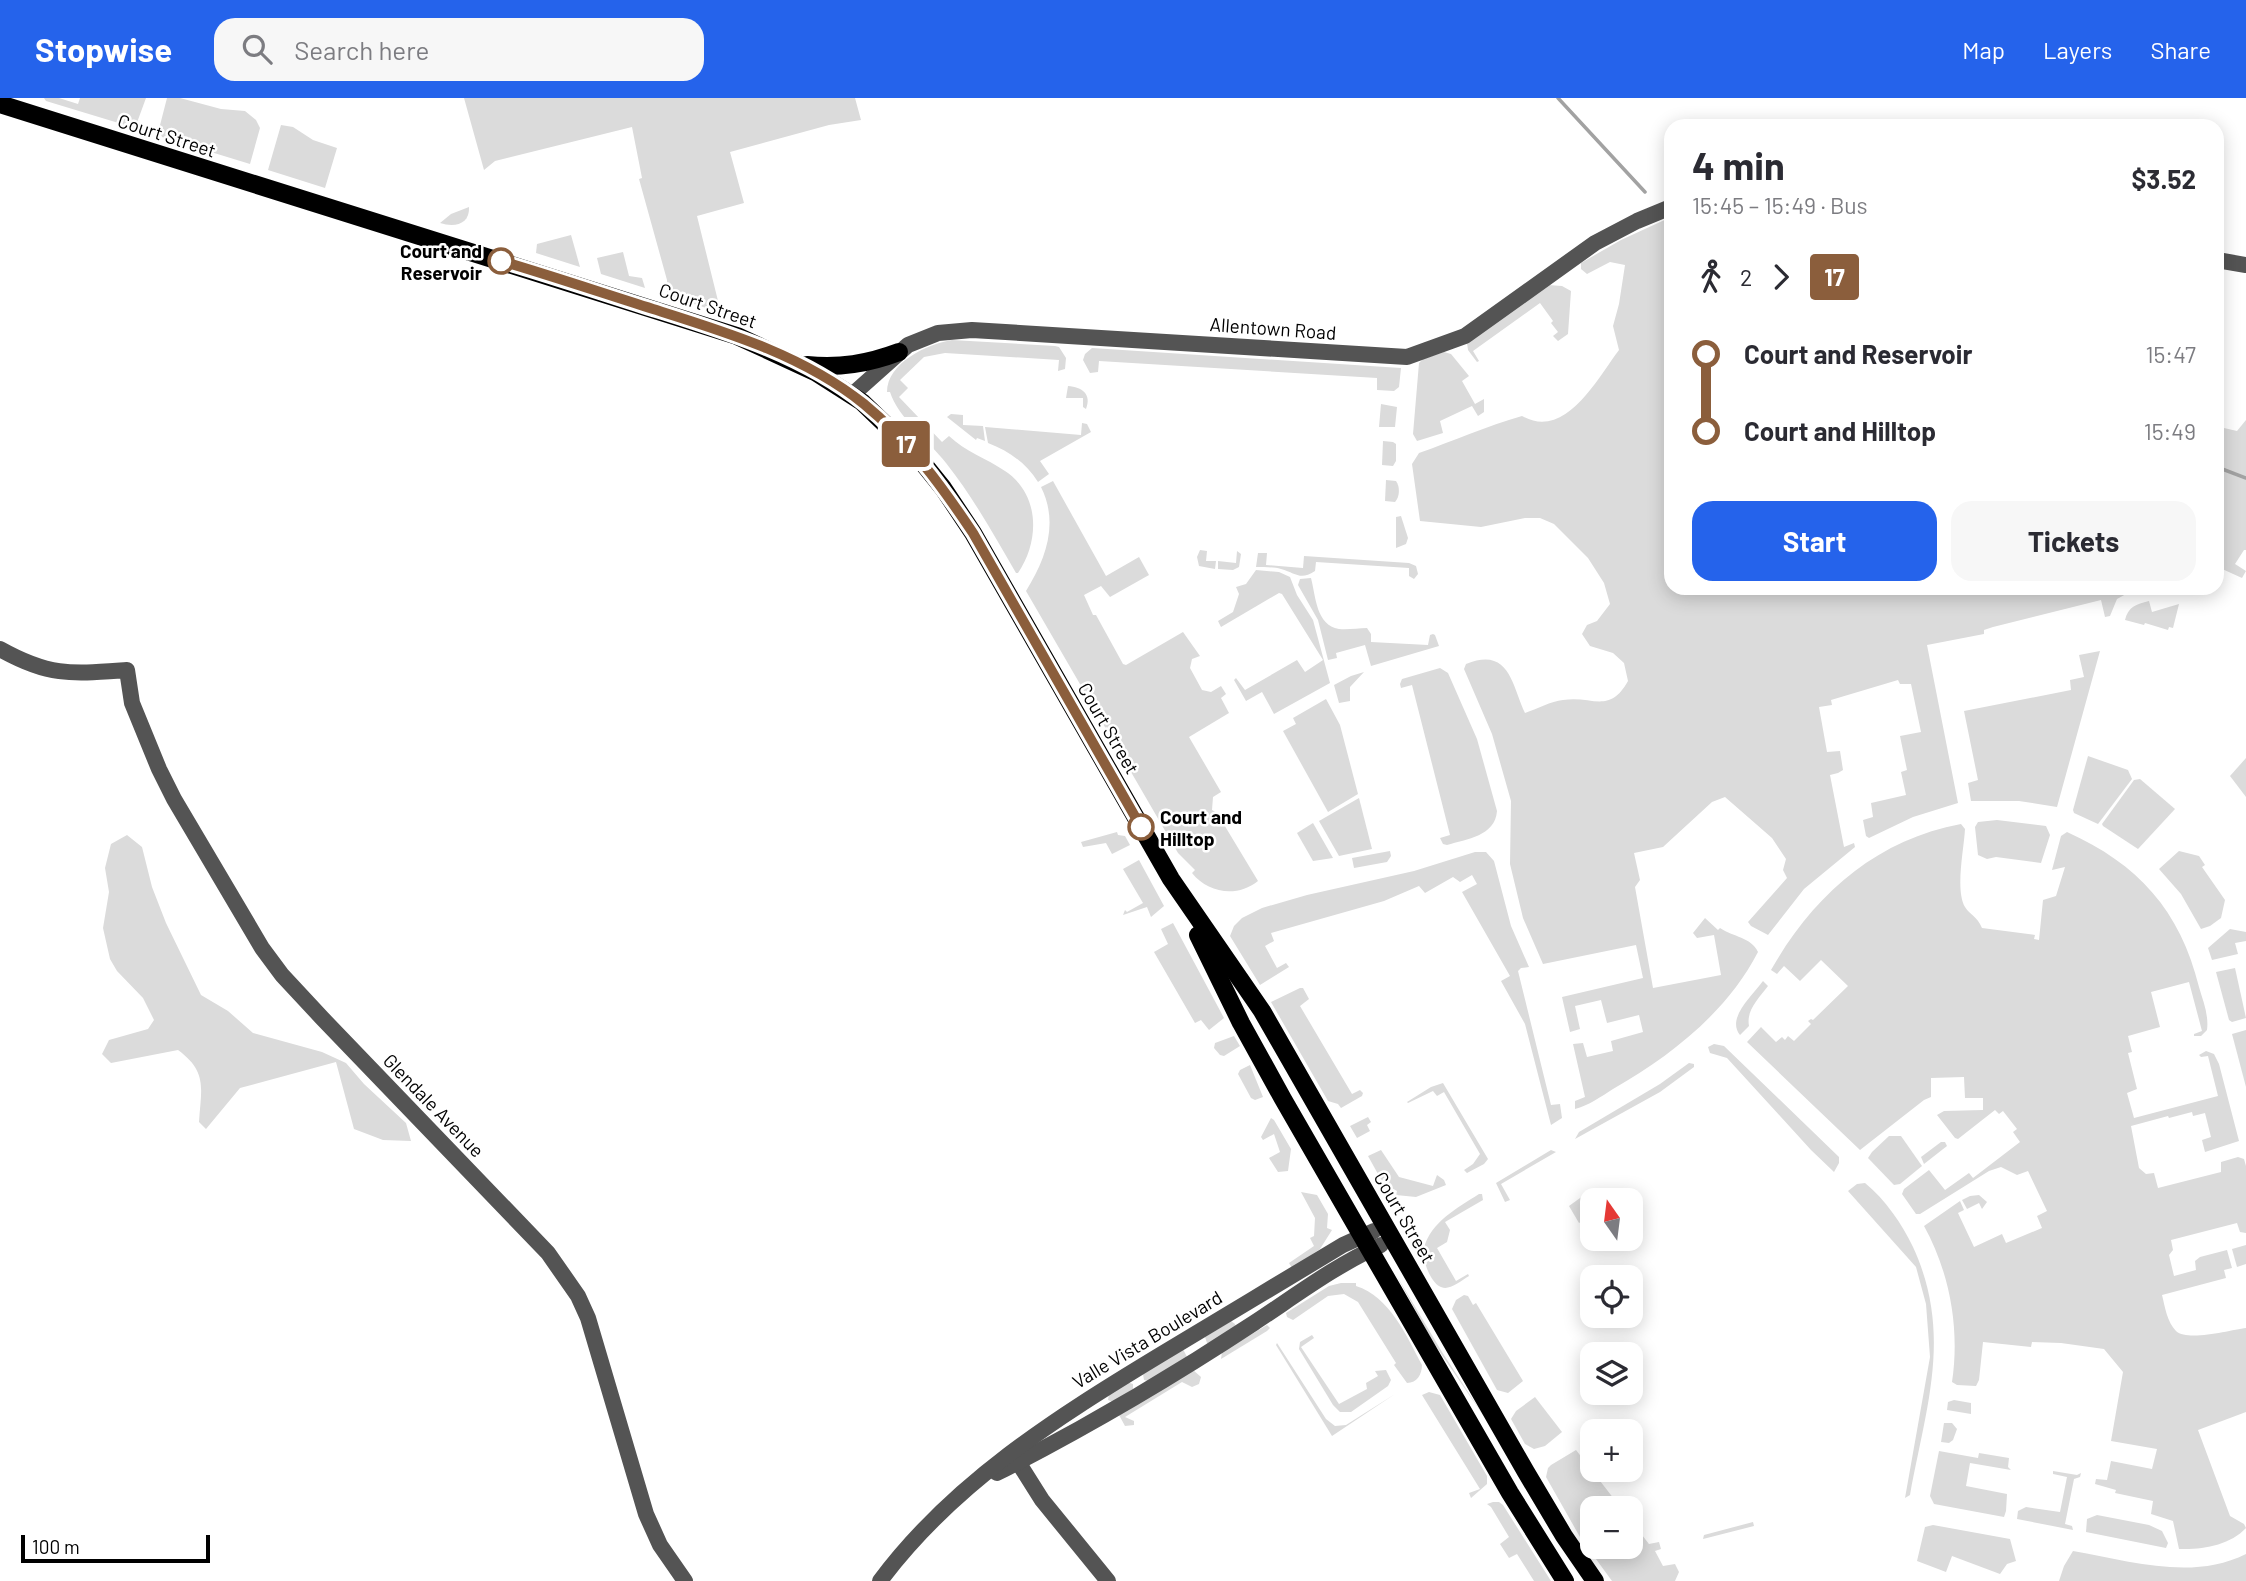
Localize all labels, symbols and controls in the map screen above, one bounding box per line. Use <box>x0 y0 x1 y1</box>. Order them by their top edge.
search box <box>214 18 704 81</box>
text: Stopwise <box>35 29 172 69</box>
icon: search <box>238 30 276 68</box>
text: Search here <box>294 34 429 65</box>
text: Map <box>1962 35 2005 64</box>
text: Layers <box>2043 35 2112 64</box>
text: Share <box>2150 35 2211 64</box>
street label: Court Street <box>115 108 219 162</box>
text: 4 min <box>1692 142 1785 188</box>
text: $3.52 <box>2131 163 2196 194</box>
text: 15:45 – 15:49 · Bus <box>1692 191 1868 219</box>
place label: Court and Reservoir <box>400 239 483 284</box>
marker: Court and Reservoir <box>488 248 514 274</box>
icon: walk <box>1692 258 1730 296</box>
icon: forward <box>1762 258 1800 296</box>
text: 17 <box>1824 262 1845 291</box>
text: 2 <box>1740 263 1752 291</box>
street label: Court Street <box>656 278 760 332</box>
street label: Allentown Road <box>1209 312 1337 344</box>
text: Court and Reservoir <box>1744 338 1972 369</box>
text: 15:47 <box>2145 340 2196 368</box>
text: Court and Hilltop <box>1744 415 1936 446</box>
text: 15:49 <box>2144 417 2196 445</box>
line badge: 17 <box>874 421 937 467</box>
text: 17 <box>896 429 916 458</box>
button: Start <box>1692 501 1937 581</box>
button: Tickets <box>1951 501 2196 581</box>
street label: Court Street <box>1074 678 1144 778</box>
place label: Court and Hilltop <box>1160 805 1242 850</box>
marker: Court and Hilltop <box>1128 814 1154 840</box>
street label: Glendale Avenue <box>379 1048 489 1162</box>
street label: Court Street <box>1370 1167 1440 1267</box>
north arrow <box>1580 1188 1643 1251</box>
map controls <box>1580 1188 1643 1559</box>
button: locate <box>1580 1265 1643 1328</box>
street label: Valle Vista Boulevard <box>1068 1285 1226 1393</box>
button: layers <box>1580 1342 1643 1405</box>
button: + <box>1580 1419 1643 1482</box>
button: − <box>1580 1496 1643 1559</box>
scale bar <box>21 1532 210 1564</box>
text: 100 m <box>32 1535 80 1558</box>

